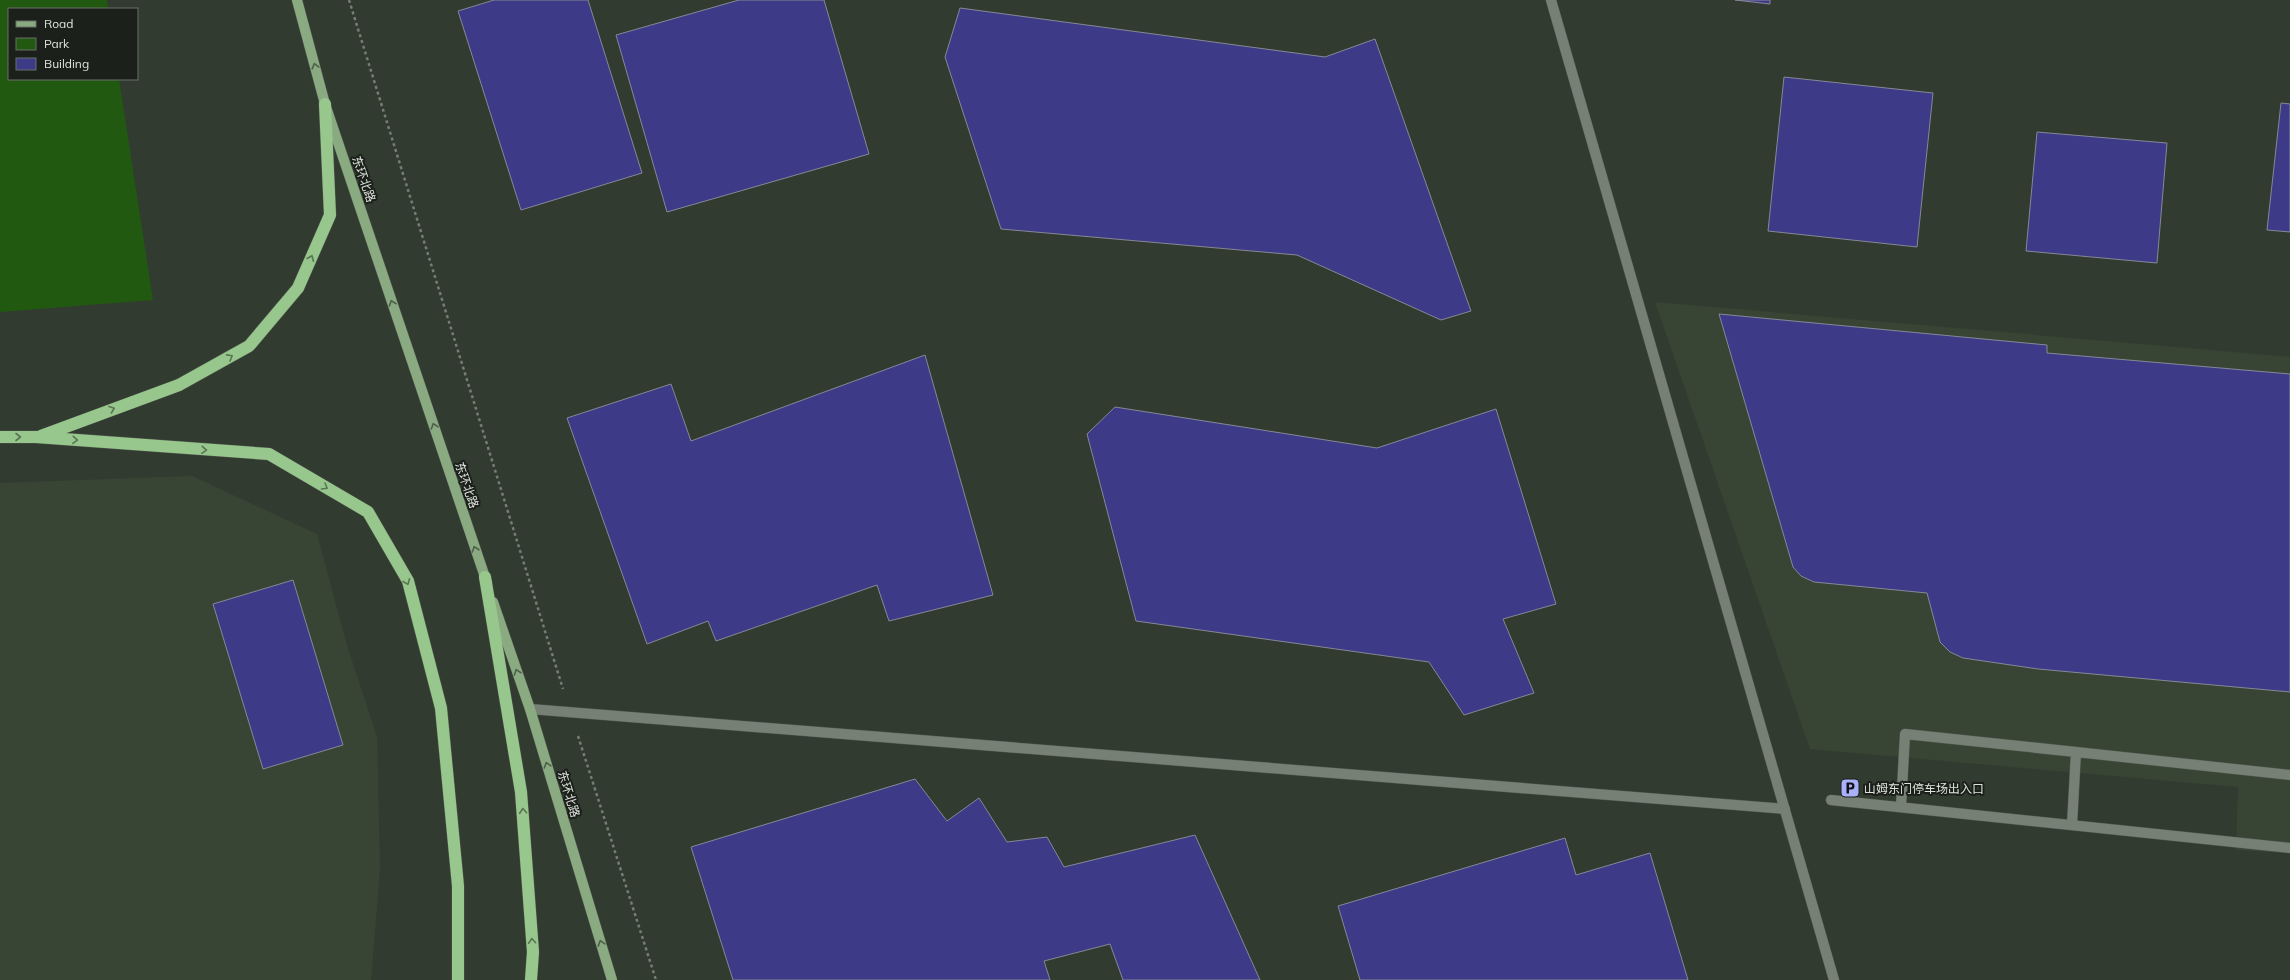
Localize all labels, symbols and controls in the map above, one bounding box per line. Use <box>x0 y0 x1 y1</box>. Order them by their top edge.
legend <box>8 8 138 80</box>
text: Road <box>44 16 73 31</box>
text: Park <box>44 36 70 51</box>
text: Building <box>44 56 89 71</box>
one-way arrow <box>311 63 319 69</box>
street label: 东环北路 <box>349 154 379 204</box>
one-way arrow <box>306 255 314 263</box>
one-way arrow <box>388 300 397 307</box>
one-way arrow <box>226 354 233 361</box>
one-way arrow <box>108 406 115 414</box>
one-way arrow <box>430 423 438 430</box>
one-way arrow <box>15 433 21 441</box>
one-way arrow <box>72 436 78 445</box>
one-way arrow <box>201 445 207 454</box>
street label: 东环北路 <box>452 460 482 510</box>
one-way arrow <box>321 482 328 489</box>
one-way arrow <box>472 546 480 553</box>
one-way arrow <box>403 578 411 585</box>
one-way arrow <box>513 669 522 676</box>
one-way arrow <box>543 761 552 768</box>
street label: 东环北路 <box>555 769 583 819</box>
parking icon: 山姆东门停车场出入口 <box>1839 777 1861 799</box>
place label: 山姆东门停车场出入口 <box>1864 781 1984 796</box>
one-way arrow <box>518 808 527 814</box>
one-way arrow <box>528 938 537 944</box>
one-way arrow <box>597 939 606 946</box>

